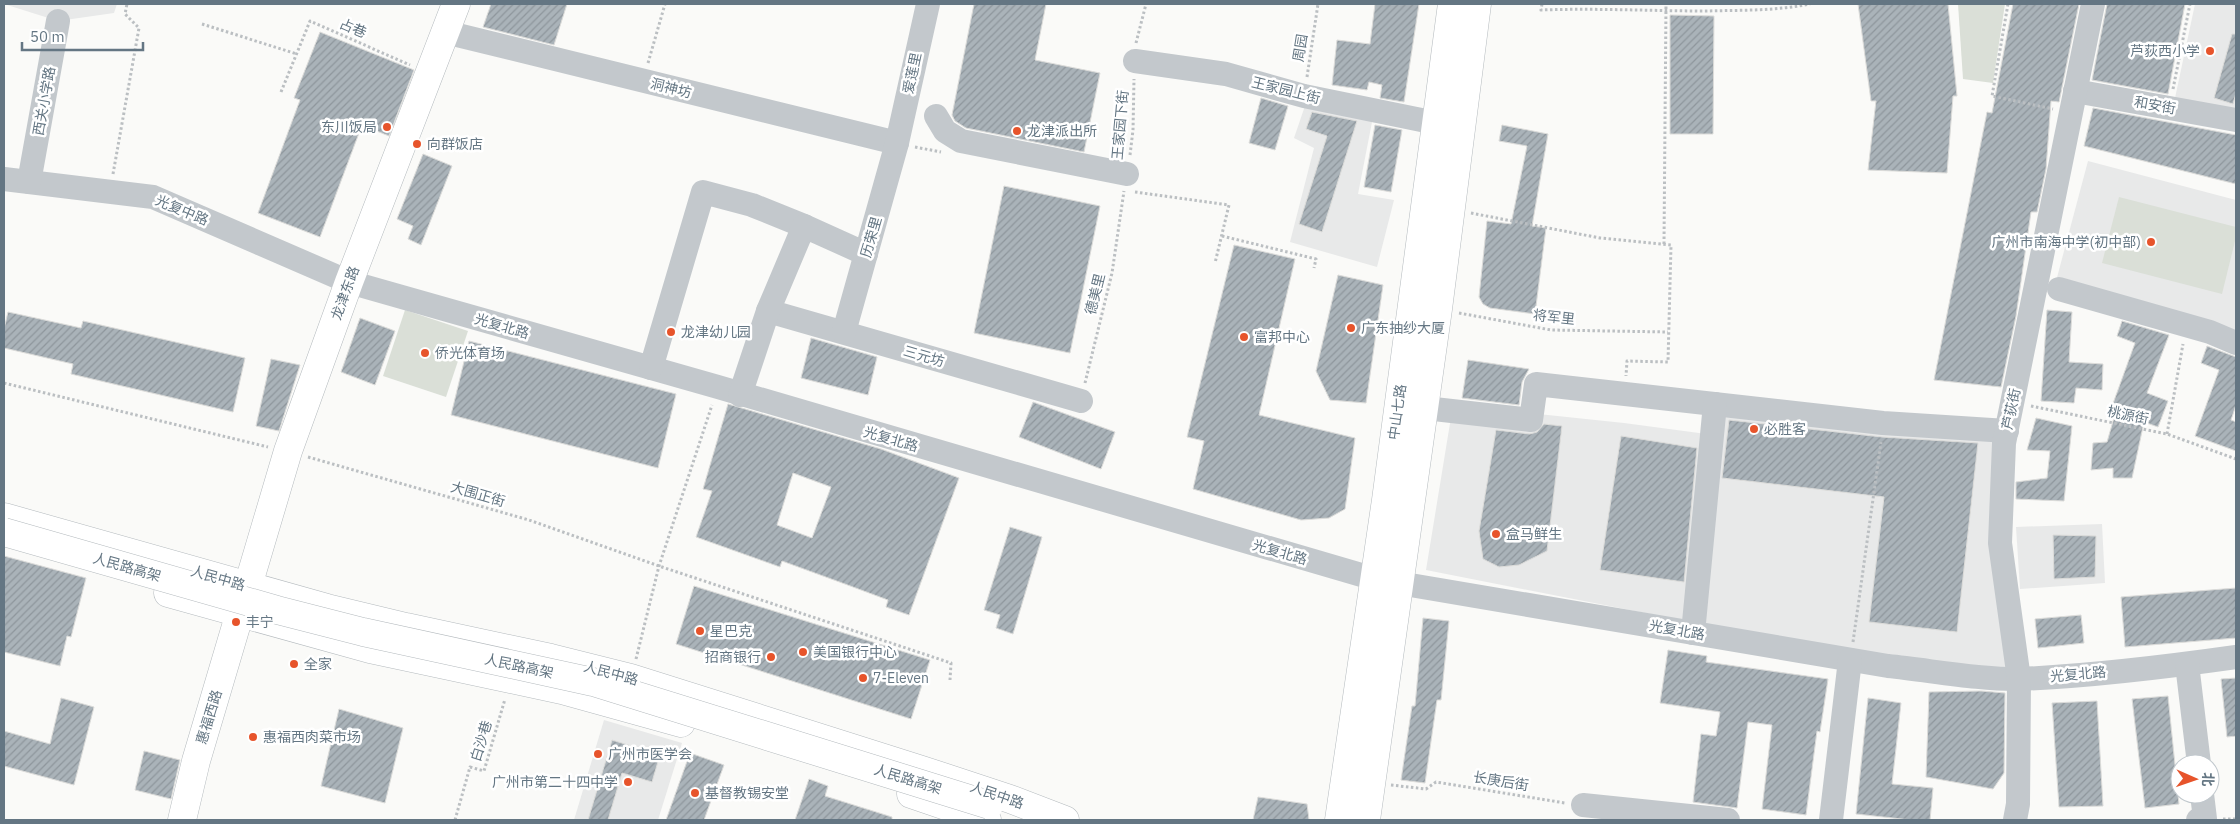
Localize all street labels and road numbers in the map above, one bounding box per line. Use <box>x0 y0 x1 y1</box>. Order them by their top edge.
street label: 占巷 <box>337 14 369 42</box>
street label: 周园 <box>1289 33 1311 63</box>
street label: 爱莲里 <box>899 51 925 95</box>
street label: 西关小学路 <box>29 65 59 137</box>
street label: 王家园上街 <box>1250 73 1322 107</box>
street label: 洞神坊 <box>648 74 694 102</box>
street label: 王家园下街 <box>1108 89 1132 161</box>
street label: 和安街 <box>2133 92 2177 118</box>
street label: 光复中路 <box>153 191 211 229</box>
street label: 历荣里 <box>857 214 885 260</box>
street label: 龙津东路 <box>327 264 363 322</box>
street label: 德美里 <box>1081 271 1109 317</box>
street label: 将军里 <box>1532 306 1576 328</box>
street label: 光复北路 <box>473 310 531 342</box>
street label: 三元坊 <box>901 342 947 370</box>
street label: 中山七路 <box>1384 383 1410 441</box>
street label: 芦荻街 <box>1998 387 2024 431</box>
street label: 桃源街 <box>2106 402 2150 428</box>
street label: 光复北路 <box>862 423 920 455</box>
street label: 大围正街 <box>449 478 507 510</box>
street label: 光复北路 <box>1251 536 1309 568</box>
street label: 人民路高架 <box>91 549 163 585</box>
street label: 人民中路 <box>189 562 247 594</box>
street label: 光复北路 <box>1648 616 1706 644</box>
street label: 人民路高架 <box>483 650 555 682</box>
street label: 人民中路 <box>582 657 640 689</box>
street label: 光复北路 <box>2049 663 2107 685</box>
street label: 惠福西路 <box>192 688 226 746</box>
street label: 白沙巷 <box>466 718 496 764</box>
street label: 人民路高架 <box>872 760 944 798</box>
street label: 长庚后街 <box>1472 768 1530 794</box>
street label: 人民中路 <box>968 777 1026 813</box>

